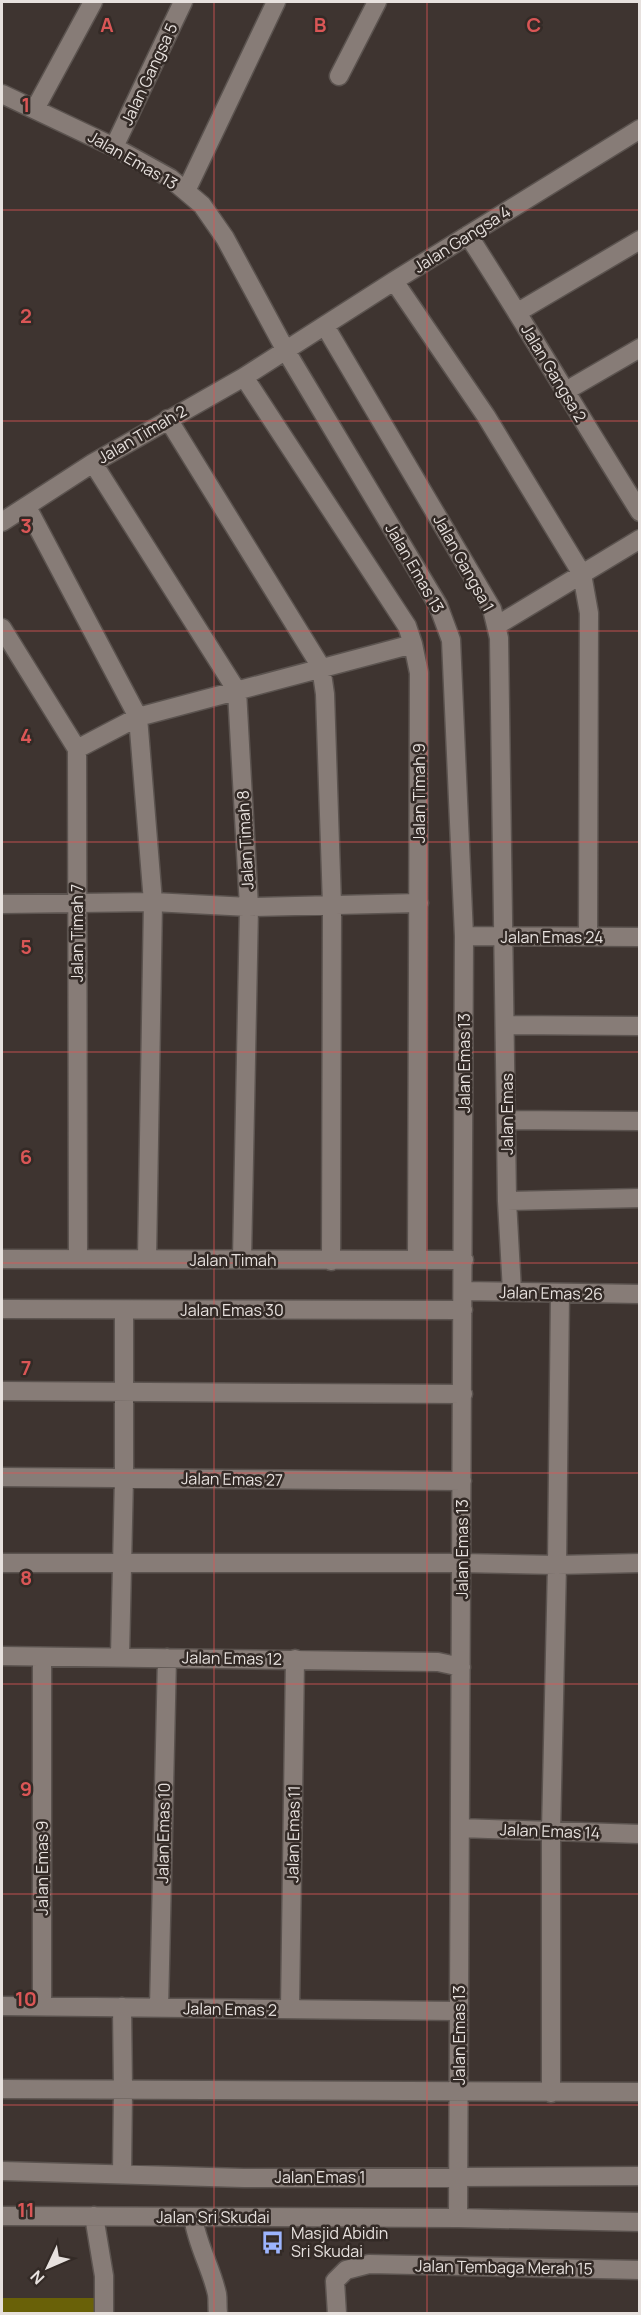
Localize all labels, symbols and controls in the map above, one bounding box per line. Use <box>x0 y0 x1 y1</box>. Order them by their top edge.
text: A <box>100 11 114 38</box>
text: B <box>314 11 327 38</box>
text: C <box>527 11 541 38</box>
street label: Jalan Gangsa 5 <box>116 19 182 129</box>
text: 1 <box>22 91 30 118</box>
street label: Jalan Emas 13 <box>84 125 182 195</box>
street label: Jalan Gangsa 4 <box>409 200 515 278</box>
text: 2 <box>20 302 32 329</box>
street label: Jalan Gangsa 2 <box>516 320 592 426</box>
street label: Jalan Timah 2 <box>94 400 190 468</box>
street label: Jalan Gangsa 1 <box>428 511 500 615</box>
text: 3 <box>20 512 32 539</box>
street label: Jalan Emas 13 <box>380 519 450 617</box>
text: 4 <box>20 722 32 749</box>
street label: Jalan Timah 9 <box>408 743 430 843</box>
street label: Jalan Timah 8 <box>231 790 259 890</box>
street label: Jalan Timah 7 <box>66 884 88 982</box>
street label: Jalan Emas 24 <box>500 926 604 948</box>
text: 5 <box>20 933 32 960</box>
street label: Jalan Emas 13 <box>453 1013 475 1113</box>
street label: Jalan Emas <box>496 1073 518 1155</box>
text: 6 <box>20 1143 32 1170</box>
street label: Jalan Timah <box>190 1249 276 1271</box>
street label: Jalan Emas 26 <box>499 1281 603 1305</box>
street label: Jalan Emas 30 <box>180 1299 284 1321</box>
text: 7 <box>21 1354 31 1381</box>
street label: Jalan Emas 27 <box>181 1467 283 1491</box>
street label: Jalan Emas 13 <box>451 1499 473 1599</box>
text: 8 <box>20 1564 32 1591</box>
street label: Jalan Emas 12 <box>182 1646 282 1670</box>
text: 9 <box>20 1775 32 1802</box>
street label: Jalan Emas 10 <box>151 1782 175 1884</box>
street label: Jalan Emas 11 <box>281 1785 305 1883</box>
street label: Jalan Emas 14 <box>499 1818 601 1844</box>
street label: Jalan Emas 9 <box>31 1821 53 1915</box>
text: 10 <box>15 1985 37 2012</box>
street label: Jalan Emas 13 <box>448 1985 470 2085</box>
street label: Jalan Emas 2 <box>183 1997 277 2021</box>
street label: Jalan Emas 1 <box>274 2166 366 2188</box>
text: 11 <box>17 2196 35 2223</box>
street label: Jalan Sri Skudai <box>156 2206 270 2228</box>
place label: Masjid Abidin Sri Skudai <box>291 2222 388 2262</box>
bus stop icon: Masjid Abidin Sri Skudai <box>260 2229 286 2255</box>
north arrow <box>18 2237 78 2297</box>
street label: Jalan Tembaga Merah 15 <box>415 2254 593 2280</box>
text: N <box>25 2266 49 2289</box>

